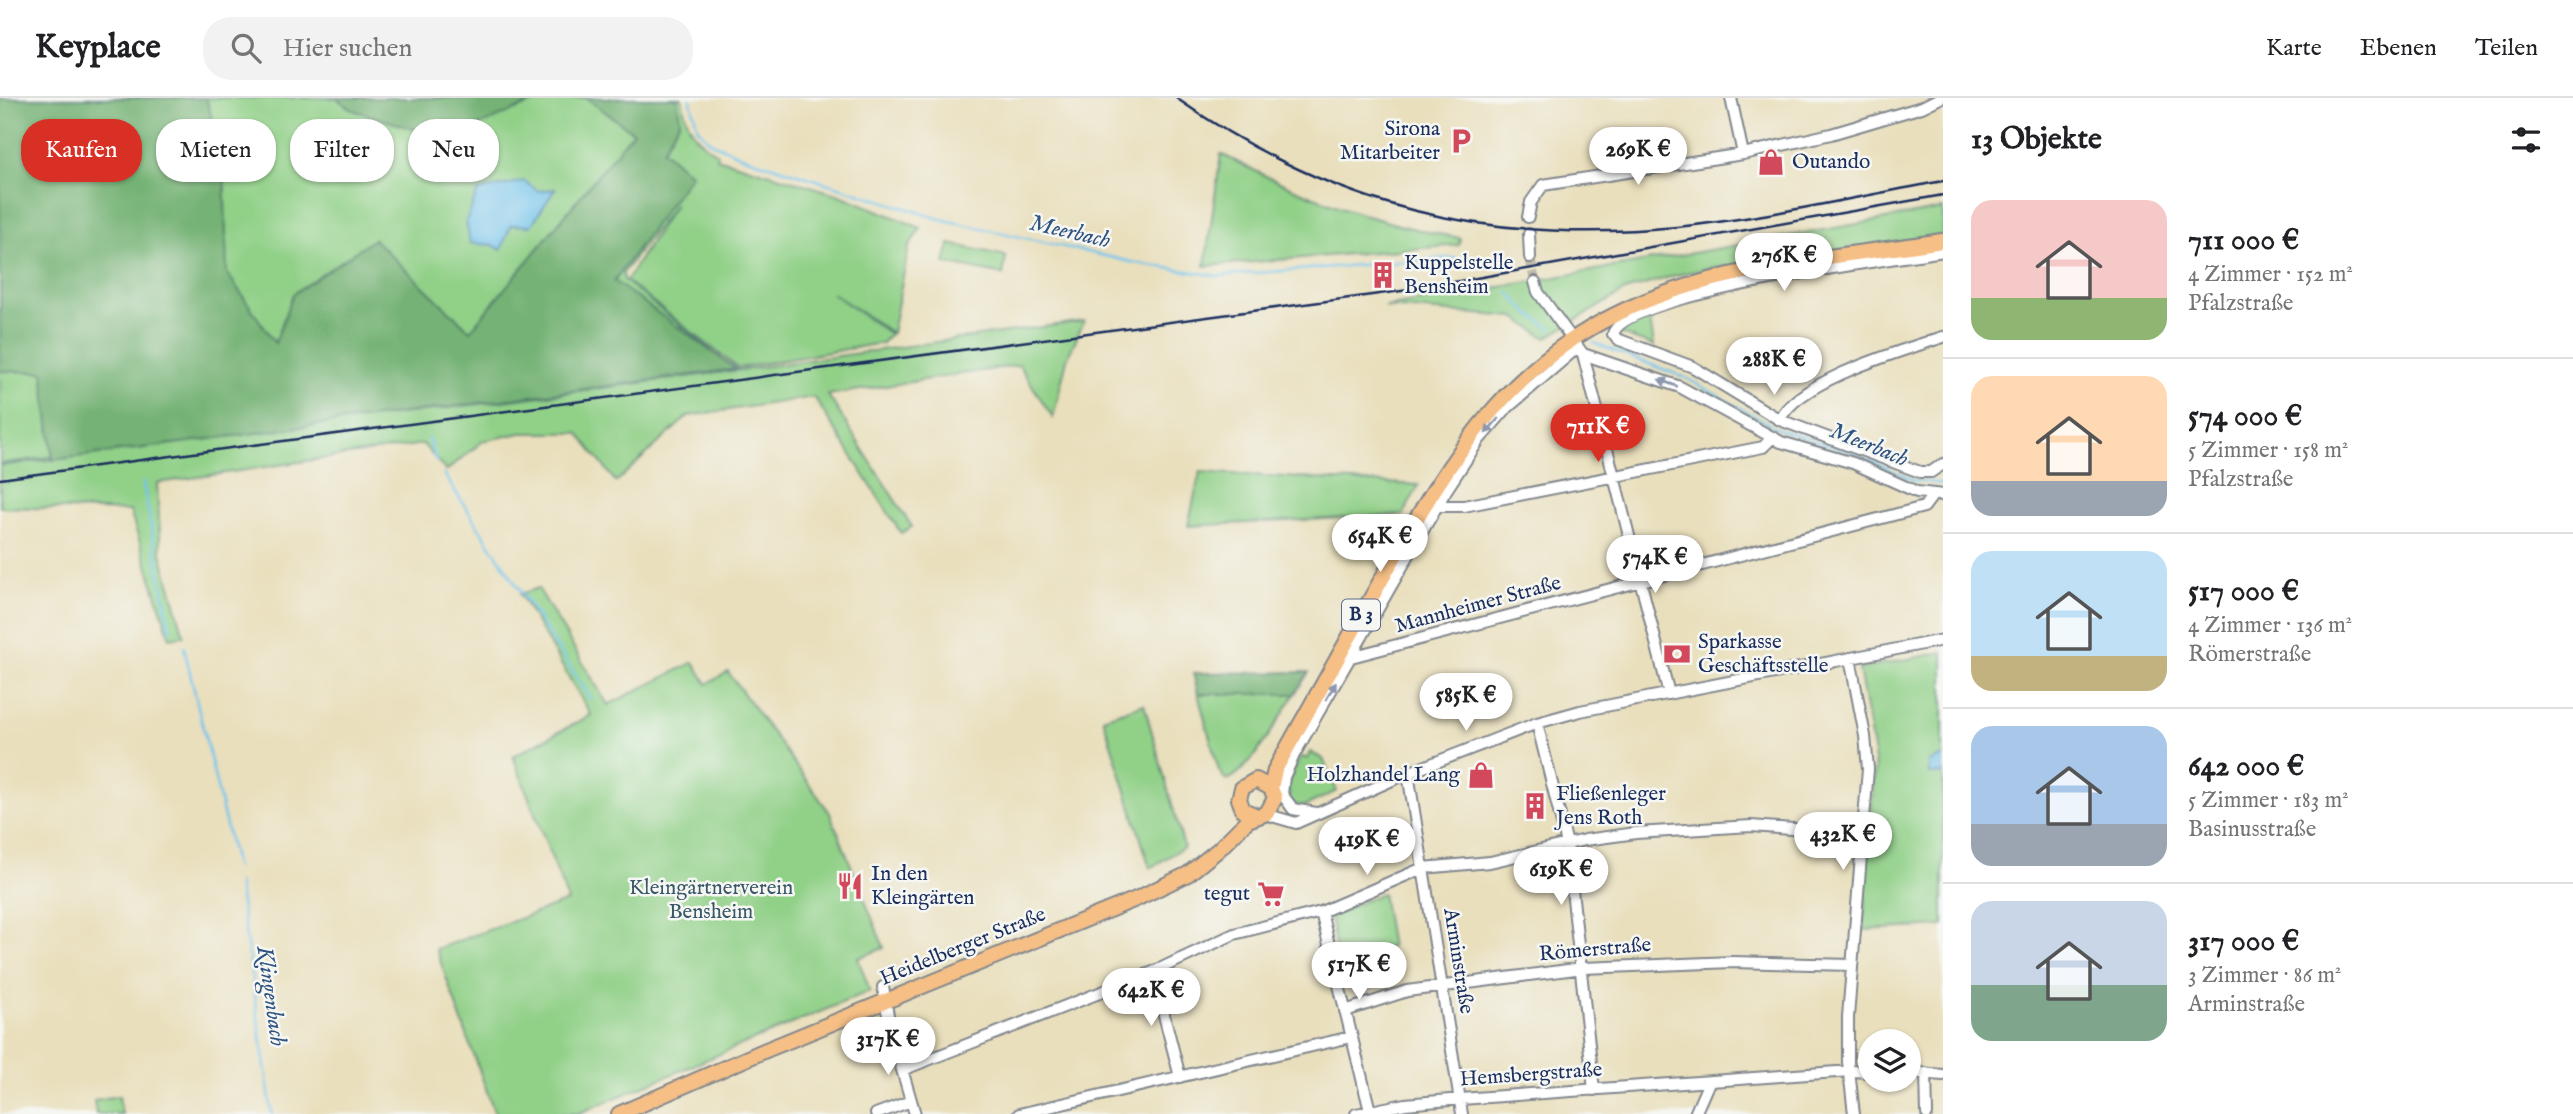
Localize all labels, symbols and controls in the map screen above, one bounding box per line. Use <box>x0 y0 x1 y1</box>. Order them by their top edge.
search box <box>203 17 693 80</box>
text: Keyplace <box>35 27 161 69</box>
icon: search <box>227 29 265 67</box>
text: Hier suchen <box>283 32 412 65</box>
text: Karte <box>2266 33 2322 64</box>
text: Ebenen <box>2360 33 2437 64</box>
text: Teilen <box>2475 33 2538 64</box>
place label: Sirona Mitarbeiter <box>1340 116 1441 167</box>
chip: Kaufen <box>21 119 142 182</box>
chip: Mieten <box>156 119 276 182</box>
chip: Filter <box>290 119 394 182</box>
chip: Neu <box>408 119 499 182</box>
text: 13 Objekte <box>1971 121 2102 159</box>
icon: filters <box>2507 121 2545 159</box>
parking icon: Sirona Mitarbeiter <box>1446 126 1476 156</box>
pin: 269K € <box>1581 127 1695 187</box>
text: 269K € <box>1605 135 1671 164</box>
shop icon: Outando <box>1756 147 1786 177</box>
place label: Outando <box>1792 149 1870 176</box>
water label: Meerbach <box>1027 209 1113 255</box>
text: 711 000 € <box>2188 222 2299 260</box>
icon: home <box>2027 228 2111 312</box>
pin: 276K € <box>1727 234 1841 293</box>
text: 276K € <box>1751 241 1817 270</box>
place label: Kuppelstelle Bensheim <box>1404 250 1514 301</box>
building icon: Kuppelstelle Bensheim <box>1368 260 1398 290</box>
text: 4 Zimmer · 152 m² <box>2188 260 2353 289</box>
text: Pfalzstraße <box>2188 289 2293 318</box>
pin: 288K € <box>1717 338 1831 397</box>
text: 288K € <box>1742 345 1806 374</box>
one-way arrow <box>1658 377 1679 388</box>
text: 574 000 € <box>2188 398 2302 436</box>
pin: 711K € <box>1541 404 1655 464</box>
icon: home <box>2027 404 2111 488</box>
text: 711K € <box>1566 412 1630 441</box>
water label: Meerbach <box>1826 416 1913 474</box>
one-way arrow <box>1484 417 1500 435</box>
text: 5 Zimmer · 158 m² <box>2188 436 2348 465</box>
text: Pfalzstraße <box>2188 465 2293 494</box>
pin: 654K € <box>1323 514 1437 574</box>
text: 654K € <box>1348 522 1412 551</box>
pin: 574K € <box>1598 536 1712 595</box>
text: 574K € <box>1622 543 1688 572</box>
street label: Mannheimer Straße <box>1392 570 1564 640</box>
text: 517 000 € <box>2188 573 2299 611</box>
icon: home <box>2027 579 2111 663</box>
road number: B 3 <box>1342 600 1380 630</box>
text: 4 Zimmer · 136 m² <box>2188 611 2352 640</box>
place label: Sparkasse Geschäftsstelle <box>1698 629 1829 680</box>
bank icon: Sparkasse Geschäftsstelle <box>1662 639 1692 669</box>
text: Römerstraße <box>2188 640 2311 669</box>
pin: 585K € <box>1409 674 1523 733</box>
text: 585K € <box>1436 681 1496 710</box>
one-way arrow <box>1325 682 1338 701</box>
text: 642 000 € <box>2188 748 2304 786</box>
icon: home <box>2027 754 2111 838</box>
shop icon: Holzhandel Lang <box>1466 760 1496 790</box>
place label: Holzhandel Lang <box>1306 762 1461 789</box>
place label: Fließenleger Jens Roth <box>1554 781 1666 832</box>
text: 5 Zimmer · 183 m² <box>2188 786 2349 815</box>
building icon: Fließenleger Jens Roth <box>1520 791 1550 821</box>
pin: 432K € <box>1786 812 1900 872</box>
text: Basinusstraße <box>2188 815 2316 844</box>
pin: 419K € <box>1310 818 1424 877</box>
text: 432K € <box>1810 820 1876 849</box>
text: 419K € <box>1334 825 1400 854</box>
pin: 619K € <box>1504 848 1618 907</box>
text: 619K € <box>1529 855 1593 884</box>
place label: In den Kleingärten <box>871 861 975 912</box>
restaurant icon: In den Kleingärten <box>835 871 865 901</box>
park label: Kleingärtnerverein Bensheim <box>629 875 793 926</box>
supermarket icon: tegut <box>1256 879 1286 909</box>
place label: tegut <box>1204 881 1250 908</box>
street label: Heidelberger Straße <box>876 901 1050 993</box>
street label: Arminstraße <box>1436 905 1480 1016</box>
text: 317 000 € <box>2188 923 2299 961</box>
icon: home <box>2027 929 2111 1013</box>
street label: Römerstraße <box>1538 932 1653 968</box>
pin: 517K € <box>1302 942 1416 1002</box>
water label: Klingenbach <box>248 943 292 1048</box>
text: 517K € <box>1328 950 1390 979</box>
text: 3 Zimmer · 86 m² <box>2188 961 2341 990</box>
pin: 642K € <box>1094 968 1208 1028</box>
text: 642K € <box>1118 976 1184 1005</box>
text: Arminstraße <box>2188 990 2305 1019</box>
pin: 317K € <box>831 1018 945 1077</box>
text: 317K € <box>856 1025 920 1054</box>
map controls <box>1858 1029 1921 1092</box>
button: layers <box>1858 1029 1921 1092</box>
street label: Hemsbergstraße <box>1459 1057 1604 1093</box>

